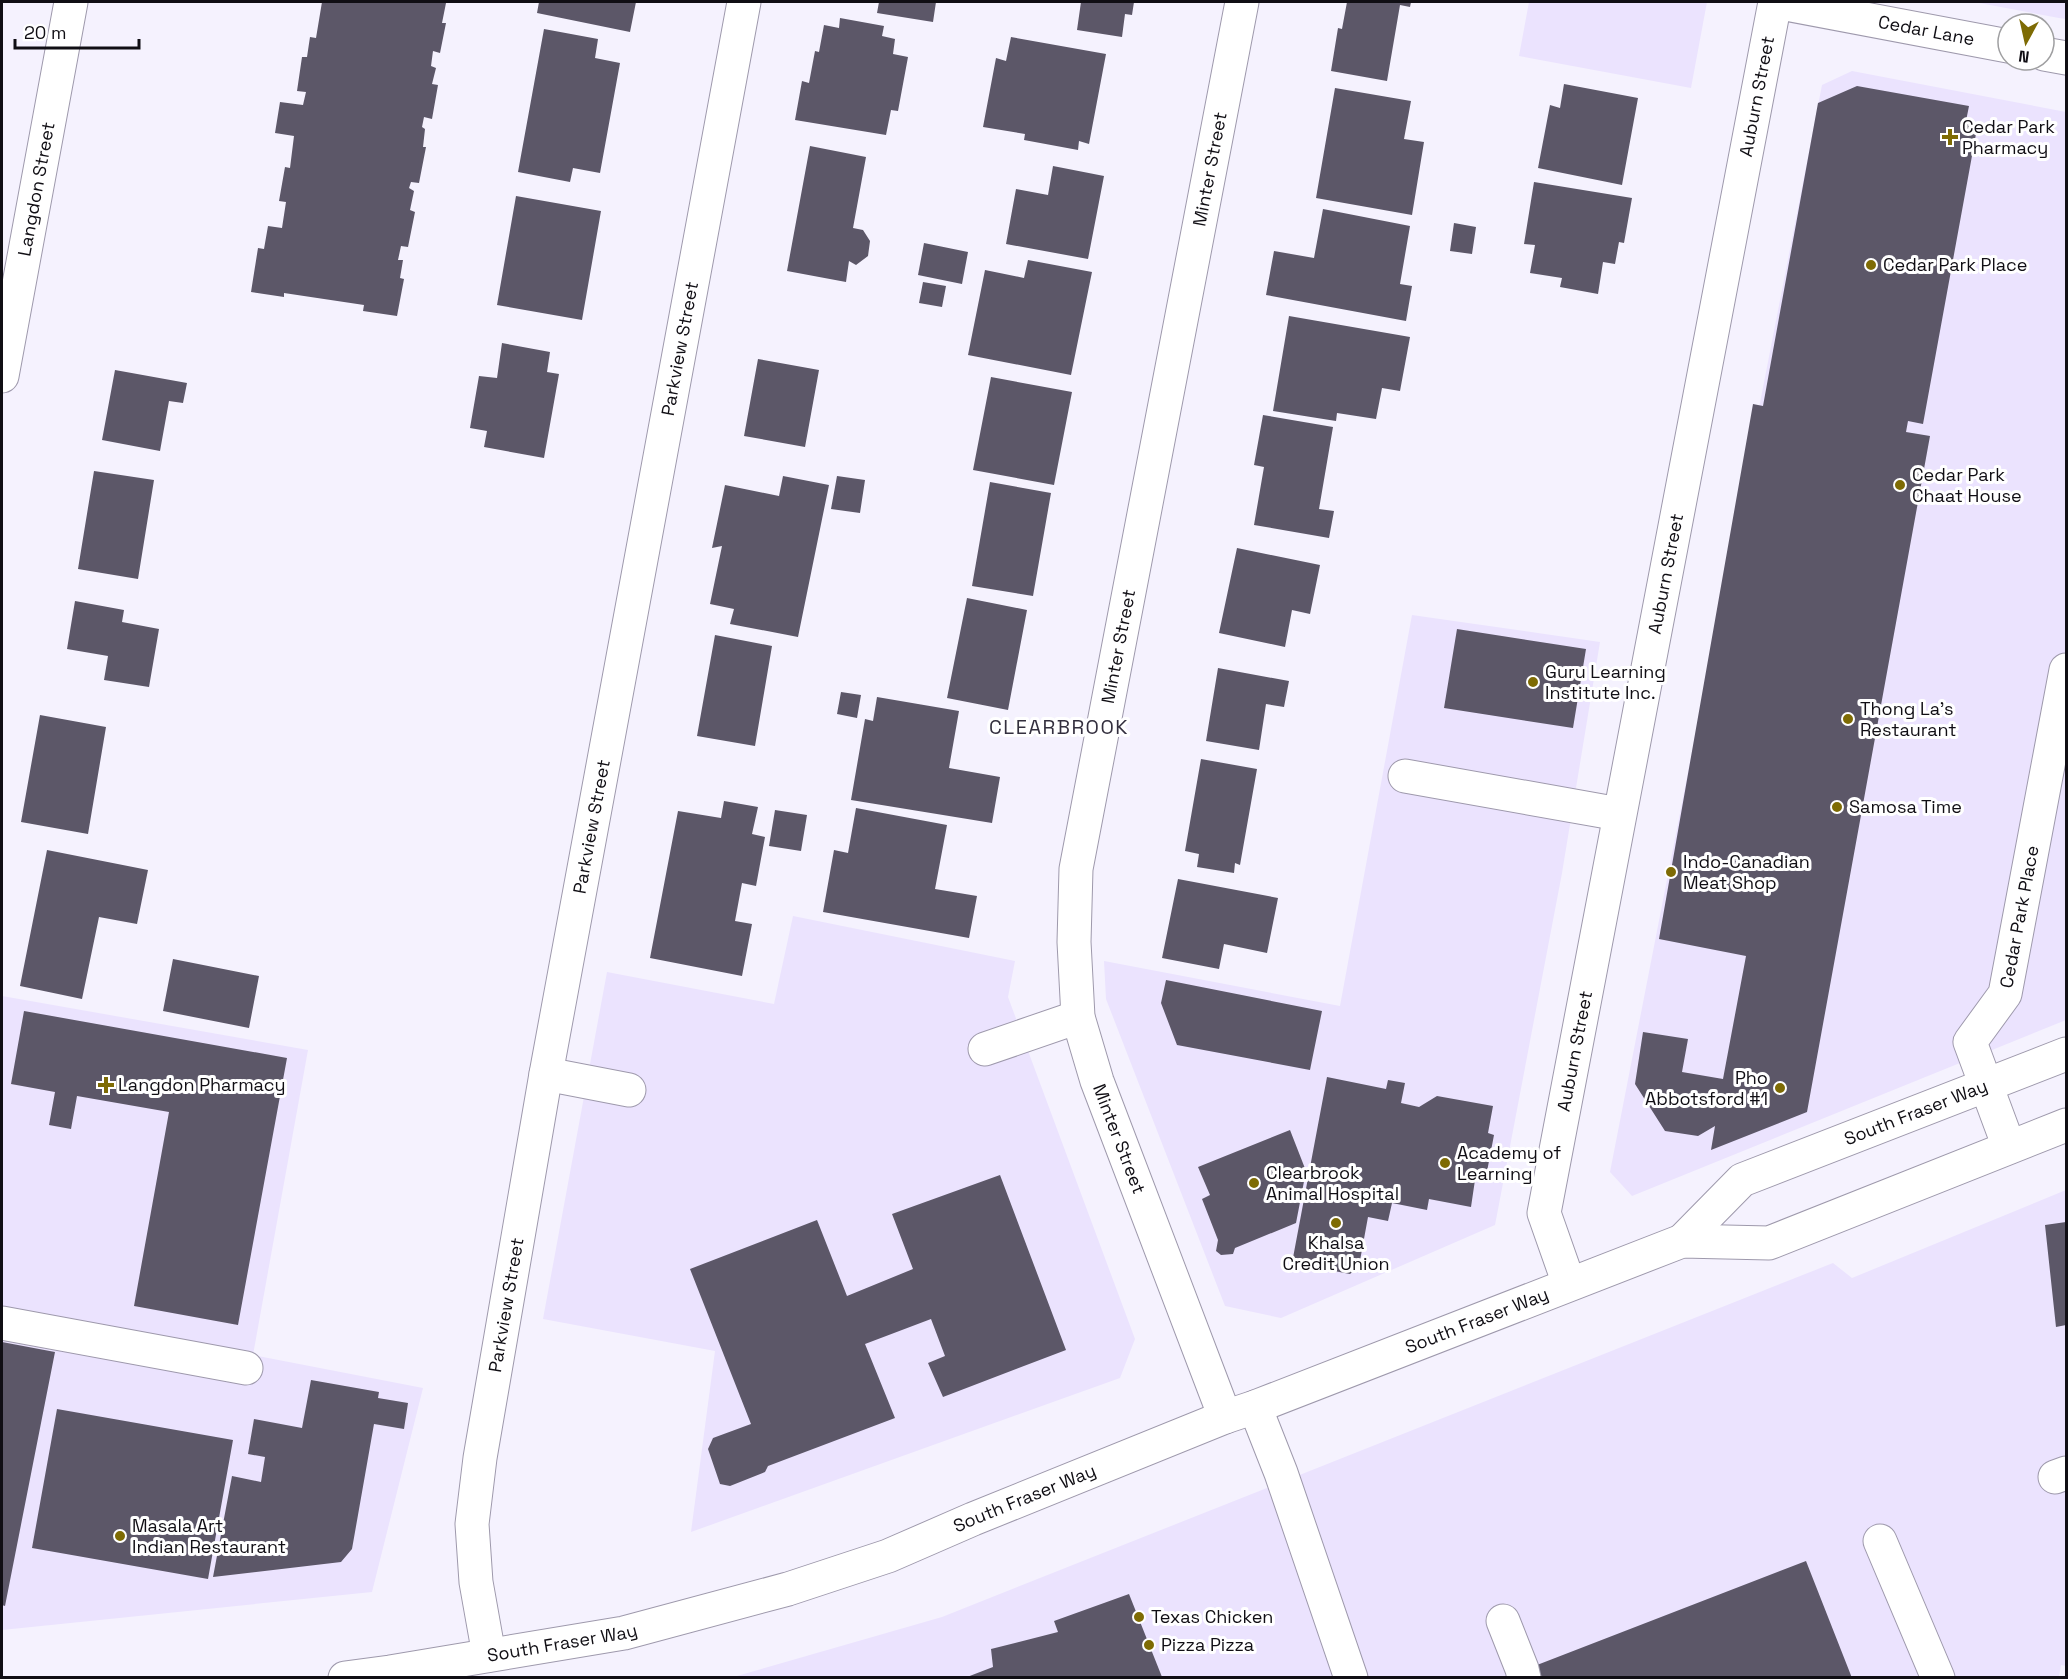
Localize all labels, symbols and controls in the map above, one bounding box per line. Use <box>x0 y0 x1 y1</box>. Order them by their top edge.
street label: Cedar Lane <box>1876 10 1976 50</box>
scale bar <box>15 12 140 50</box>
north arrow <box>1996 12 2056 72</box>
text: 20 m <box>24 21 67 44</box>
street label: Auburn Street <box>1734 34 1779 159</box>
text: N <box>2017 45 2031 68</box>
street label: Minter Street <box>1187 110 1232 228</box>
place label: Cedar Park Pharmacy <box>1962 115 2055 159</box>
street label: Langdon Street <box>12 120 60 258</box>
marker: Cedar Park Pharmacy <box>1943 130 1957 144</box>
place label: Cedar Park Place <box>1883 253 2027 276</box>
marker: Cedar Park Place <box>1864 258 1878 272</box>
street label: Parkview Street <box>656 280 703 418</box>
place label: Cedar Park Chaat House <box>1912 463 2022 507</box>
marker: Cedar Park Chaat House <box>1893 478 1907 492</box>
street label: Auburn Street <box>1643 511 1688 636</box>
street label: Minter Street <box>1096 587 1140 705</box>
place label: Guru Learning Institute Inc. <box>1545 660 1666 704</box>
marker: Guru Learning Institute Inc. <box>1526 675 1540 689</box>
place label: Thong La's Restaurant <box>1860 697 1957 741</box>
marker: Thong La's Restaurant <box>1841 712 1855 726</box>
district label: CLEARBROOK <box>989 714 1129 740</box>
street label: Parkview Street <box>568 757 615 896</box>
place label: Samosa Time <box>1849 795 1962 818</box>
marker: Samosa Time <box>1830 800 1844 814</box>
street label: Cedar Park Place <box>1994 844 2044 990</box>
place label: Indo-Canadian Meat Shop <box>1683 850 1810 894</box>
marker: Indo-Canadian Meat Shop <box>1664 865 1678 879</box>
street label: Auburn Street <box>1552 989 1597 1113</box>
place label: Pho Abbotsford #1 <box>1645 1066 1768 1110</box>
place label: Langdon Pharmacy <box>118 1073 286 1096</box>
street label: South Fraser Way <box>1841 1074 1991 1150</box>
marker: Langdon Pharmacy <box>99 1078 113 1092</box>
street label: Minter Street <box>1088 1081 1151 1197</box>
marker: Pho Abbotsford #1 <box>1773 1081 1787 1095</box>
place label: Academy of Learning <box>1457 1141 1561 1185</box>
marker: Academy of Learning <box>1438 1156 1452 1170</box>
place label: Clearbrook Animal Hospital <box>1266 1161 1399 1205</box>
marker: Clearbrook Animal Hospital <box>1247 1176 1261 1190</box>
marker: Khalsa Credit Union <box>1329 1216 1343 1230</box>
place label: Khalsa Credit Union <box>1282 1231 1390 1275</box>
street label: Parkview Street <box>483 1236 529 1374</box>
street label: South Fraser Way <box>1402 1282 1552 1358</box>
street label: South Fraser Way <box>950 1459 1099 1537</box>
place label: Masala Art Indian Restaurant <box>132 1514 286 1558</box>
marker: Masala Art Indian Restaurant <box>113 1529 127 1543</box>
place label: Texas Chicken <box>1151 1605 1273 1628</box>
marker: Texas Chicken <box>1132 1610 1146 1624</box>
street label: South Fraser Way <box>485 1618 640 1667</box>
place label: Pizza Pizza <box>1161 1633 1254 1656</box>
marker: Pizza Pizza <box>1142 1638 1156 1652</box>

